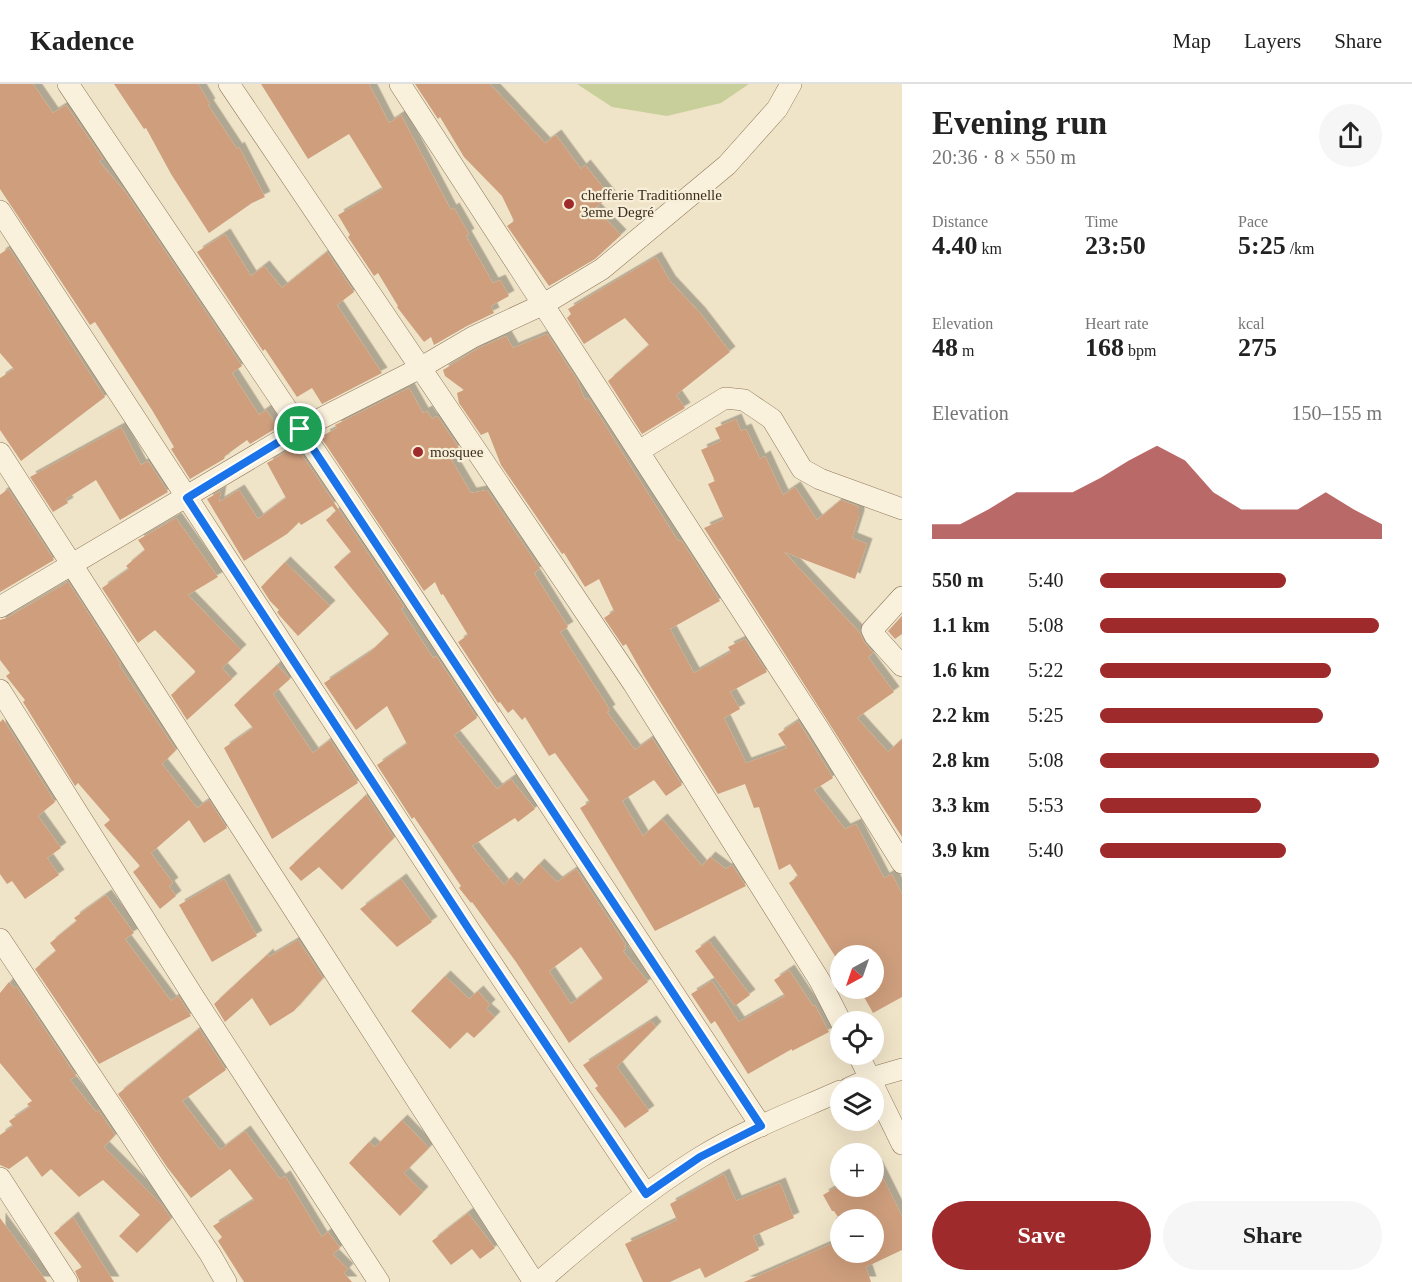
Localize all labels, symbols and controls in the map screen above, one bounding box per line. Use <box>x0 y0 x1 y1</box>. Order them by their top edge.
text: Kadence <box>30 25 134 56</box>
text: Map <box>1173 29 1211 53</box>
text: Layers <box>1244 29 1301 53</box>
text: Share <box>1334 29 1382 53</box>
button: share <box>1319 104 1382 167</box>
text: Evening run <box>932 105 1107 141</box>
text: 20:36 · 8 × 550 m <box>932 146 1076 168</box>
place label: chefferie Traditionnelle 3eme Degré <box>581 187 722 220</box>
marker: chefferie Traditionnelle 3eme Degré <box>562 197 576 211</box>
text: Distance <box>932 213 988 230</box>
text: Time <box>1085 213 1118 230</box>
text: Pace <box>1238 213 1268 230</box>
text: 4.40 <box>932 231 978 260</box>
text: 23:50 <box>1085 231 1146 260</box>
text: 5:25 <box>1238 231 1286 260</box>
text: km <box>978 240 1002 257</box>
text: /km <box>1286 240 1315 257</box>
text: Elevation <box>932 315 993 332</box>
text: Heart rate <box>1085 315 1149 332</box>
text: kcal <box>1238 315 1265 332</box>
text: 48 <box>932 333 958 362</box>
text: 168 <box>1085 333 1124 362</box>
text: 275 <box>1238 333 1277 362</box>
text: m <box>958 342 974 359</box>
text: bpm <box>1124 342 1156 359</box>
text: Elevation <box>932 402 1009 424</box>
text: 150–155 m <box>1291 402 1382 424</box>
pin <box>274 403 325 454</box>
icon: arrive <box>283 412 316 445</box>
place label: mosquee <box>430 444 484 460</box>
marker: mosquee <box>411 445 425 459</box>
text: 550 m <box>932 569 984 591</box>
text: 5:40 <box>1028 569 1064 591</box>
text: 1.1 km <box>932 614 990 636</box>
text: 5:08 <box>1028 614 1064 636</box>
text: 1.6 km <box>932 659 990 681</box>
text: 5:22 <box>1028 659 1064 681</box>
text: 2.2 km <box>932 704 990 726</box>
text: 5:25 <box>1028 704 1064 726</box>
text: 2.8 km <box>932 749 990 771</box>
text: 5:08 <box>1028 749 1064 771</box>
text: 3.3 km <box>932 794 990 816</box>
text: 5:53 <box>1028 794 1064 816</box>
text: 3.9 km <box>932 839 990 861</box>
text: 5:40 <box>1028 839 1064 861</box>
north arrow <box>830 945 884 999</box>
map controls <box>830 945 884 1263</box>
button: locate <box>830 1011 884 1065</box>
button: layers <box>830 1077 884 1131</box>
button: + <box>830 1143 884 1197</box>
button: Save <box>932 1201 1151 1270</box>
button: Share <box>1163 1201 1382 1270</box>
button: − <box>830 1209 884 1263</box>

